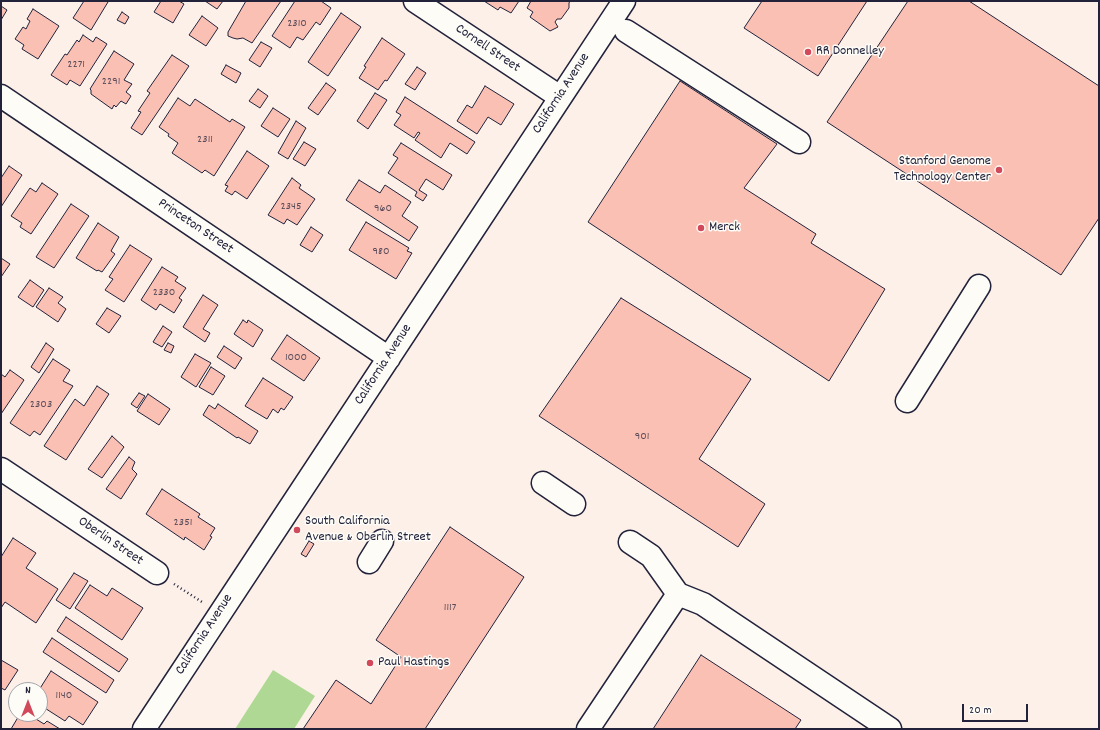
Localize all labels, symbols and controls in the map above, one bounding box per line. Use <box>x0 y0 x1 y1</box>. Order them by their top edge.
house number: 2310 <box>287 17 307 31</box>
street label: Cornell Street <box>451 21 523 77</box>
place label: RR Donnelley <box>816 44 884 60</box>
marker: RR Donnelley <box>803 47 813 57</box>
street label: California Avenue <box>530 50 594 138</box>
house number: 2271 <box>67 58 85 72</box>
house number: 2291 <box>102 75 120 89</box>
house number: 2311 <box>197 133 213 147</box>
place label: Stanford Genome Technology Center <box>894 154 991 186</box>
marker: Stanford Genome Technology Center <box>994 165 1004 175</box>
street label: Princeton Street <box>154 196 236 258</box>
house number: 2345 <box>280 200 302 214</box>
house number: 960 <box>374 202 392 216</box>
place label: Merck <box>709 220 740 236</box>
marker: Merck <box>696 223 706 233</box>
house number: 980 <box>373 245 389 259</box>
house number: 2330 <box>153 286 175 300</box>
street label: California Avenue <box>352 321 416 409</box>
house number: 1000 <box>285 351 307 365</box>
house number: 2303 <box>30 398 52 412</box>
house number: 901 <box>635 430 649 444</box>
street label: Oberlin Street <box>74 514 146 570</box>
place label: South California Avenue & Oberlin Street <box>305 514 431 546</box>
house number: 2351 <box>174 516 192 530</box>
marker: South California Avenue & Oberlin Street <box>292 525 302 535</box>
street label: California Avenue <box>173 591 237 679</box>
house number: 1117 <box>444 601 456 615</box>
place label: Paul Hastings <box>378 655 449 671</box>
marker: Paul Hastings <box>365 658 375 668</box>
north arrow <box>8 682 48 722</box>
text: N <box>25 683 31 699</box>
house number: 1140 <box>56 689 72 703</box>
scale bar <box>964 696 1030 722</box>
text: 20 m <box>969 702 992 719</box>

